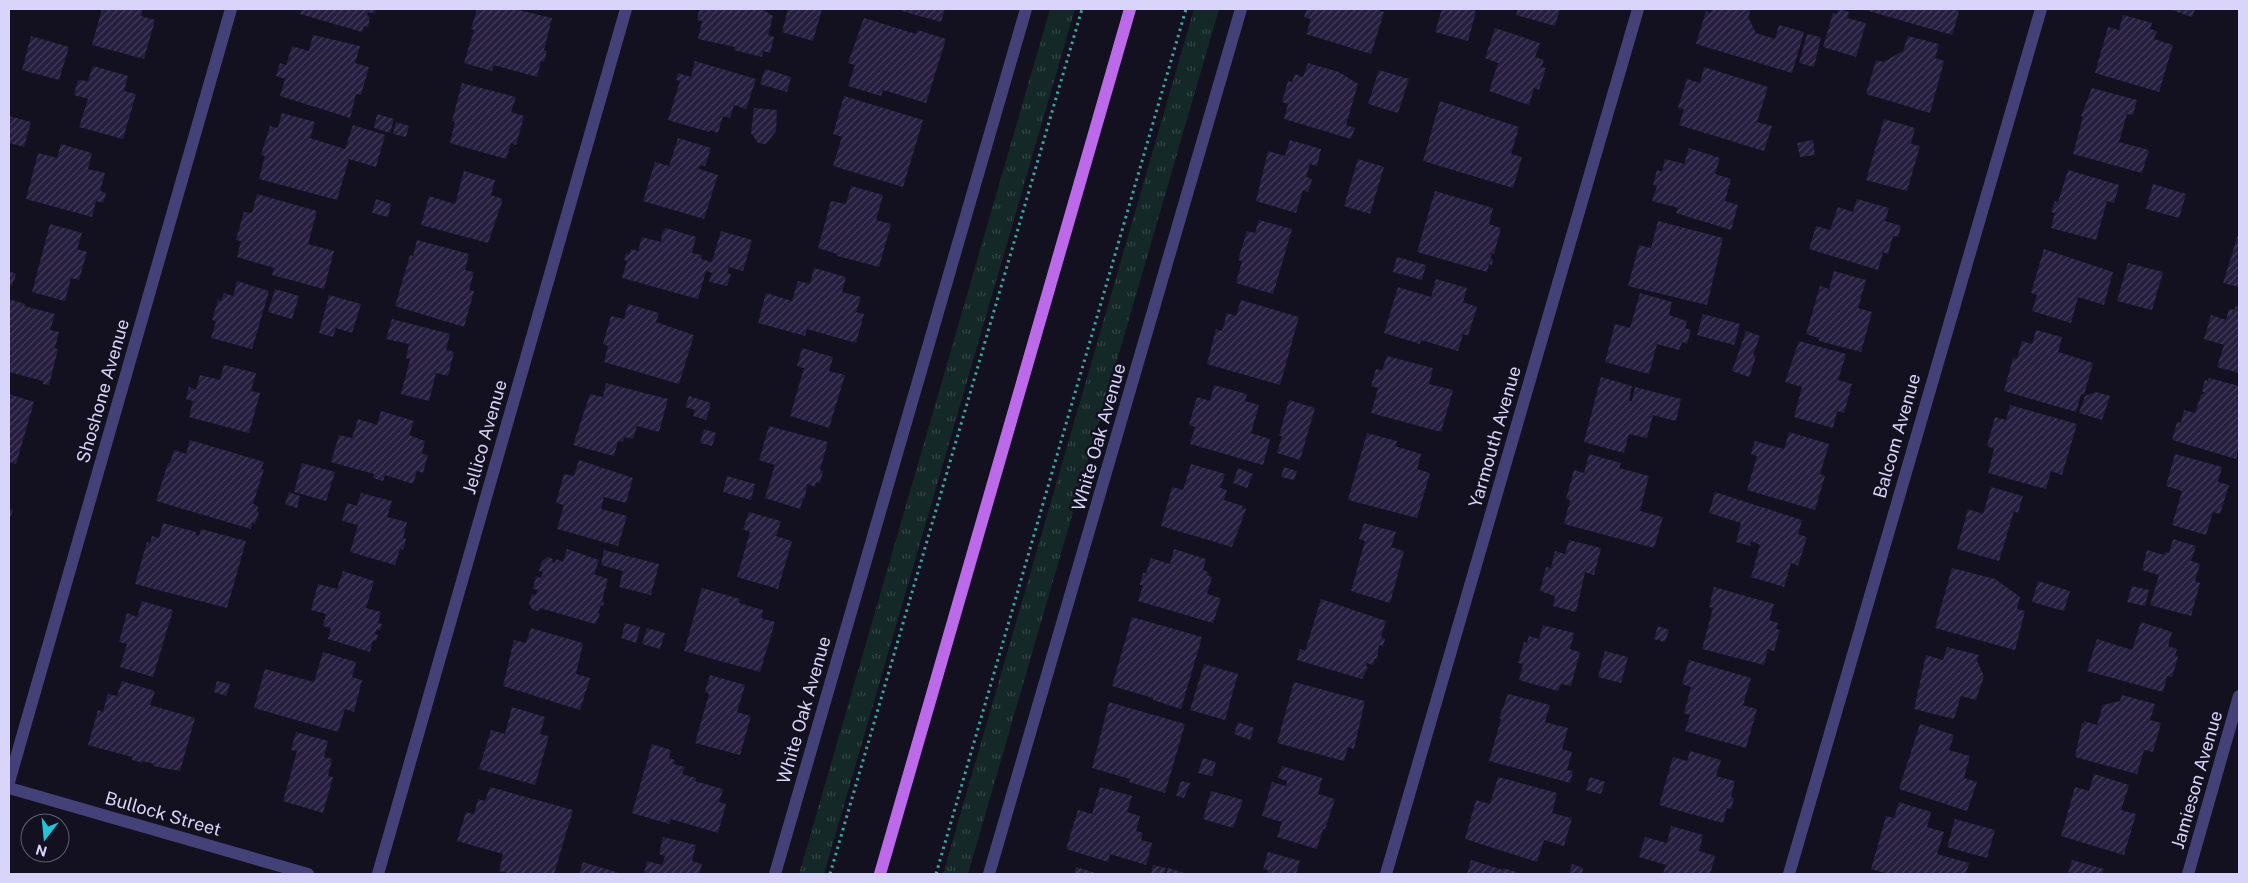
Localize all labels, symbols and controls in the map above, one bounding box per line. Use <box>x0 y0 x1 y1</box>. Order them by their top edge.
street label: Shoshone Avenue <box>72 316 133 465</box>
street label: White Oak Avenue <box>1067 361 1130 513</box>
street label: Yarmouth Avenue <box>1464 364 1525 510</box>
street label: Balcom Avenue <box>1869 371 1924 501</box>
street label: Jellico Avenue <box>458 377 511 497</box>
street label: White Oak Avenue <box>772 634 835 786</box>
street label: Jamieson Avenue <box>2167 708 2226 851</box>
street label: Bullock Street <box>103 787 224 840</box>
north arrow <box>20 813 70 863</box>
text: N <box>34 841 49 860</box>

